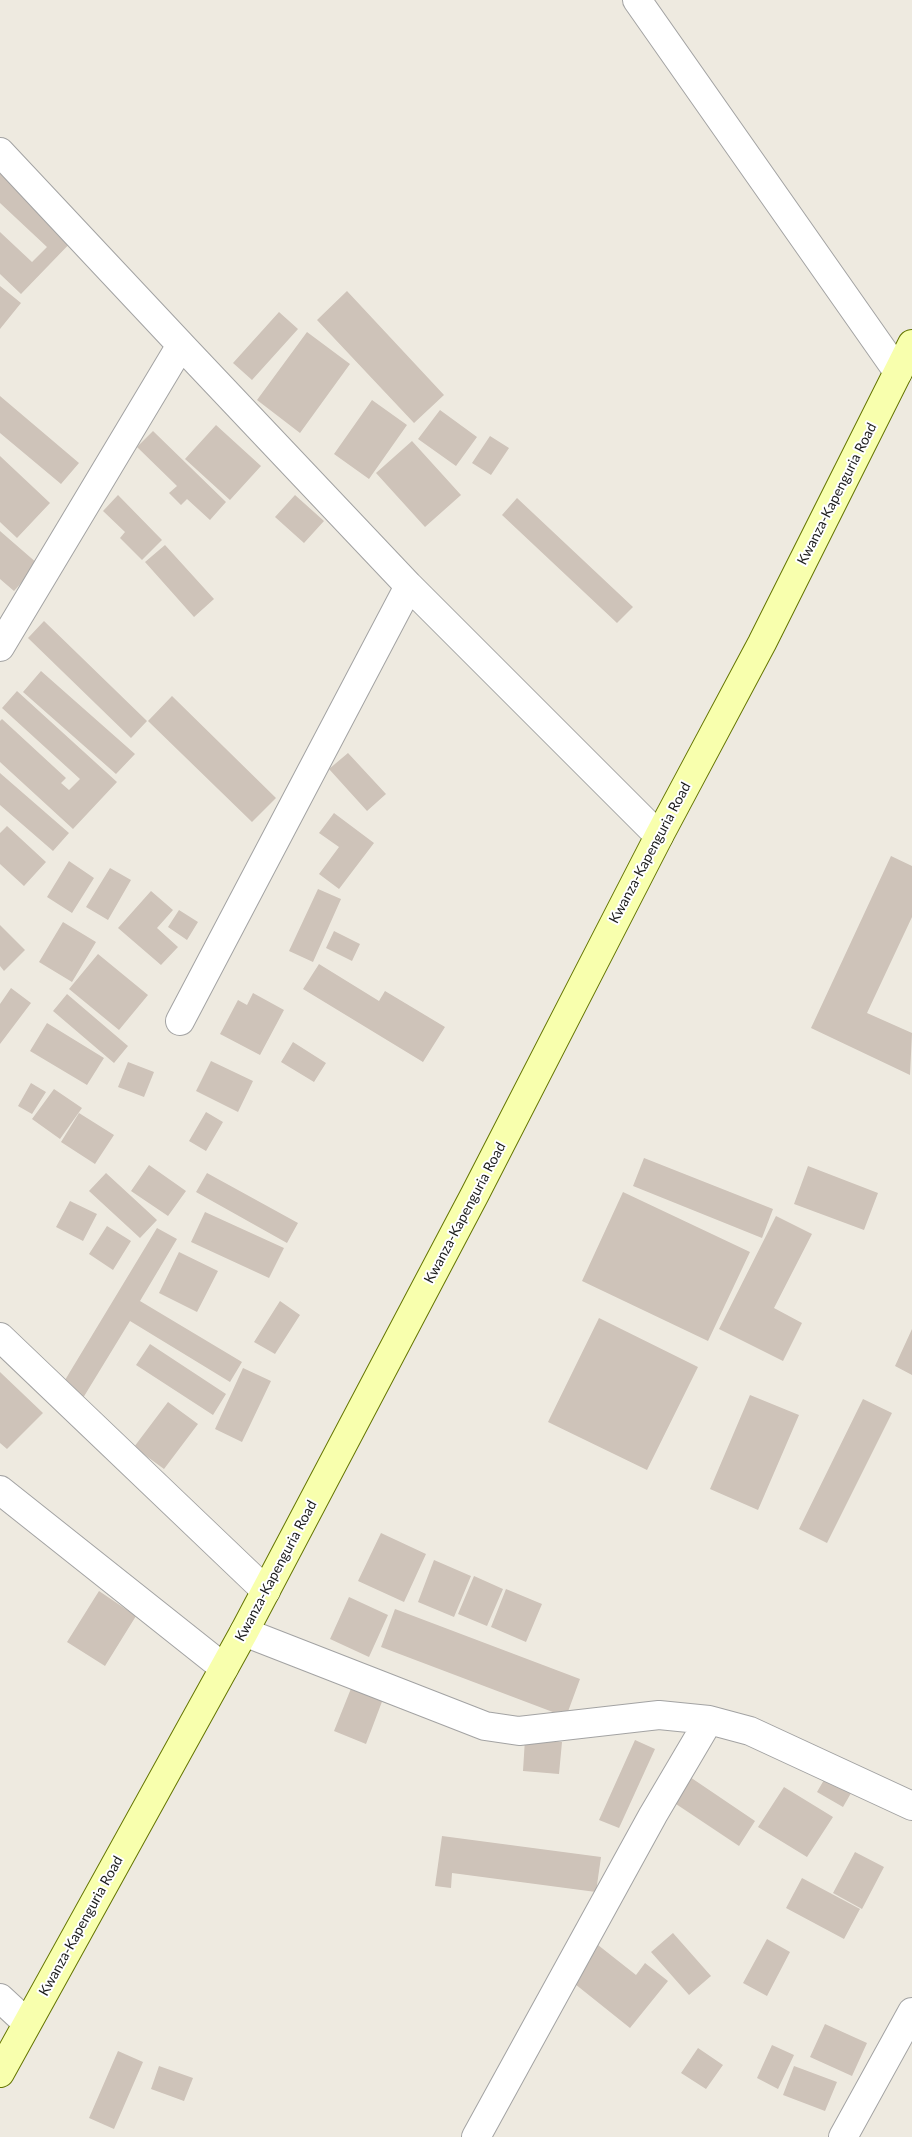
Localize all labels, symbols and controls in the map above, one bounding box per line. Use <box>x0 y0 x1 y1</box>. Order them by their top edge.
street label: Kwanza-Kapenguria Road <box>794 420 880 568</box>
street label: Kwanza-Kapenguria Road <box>606 780 694 926</box>
street label: Kwanza-Kapenguria Road <box>421 1140 509 1286</box>
street label: Kwanza-Kapenguria Road <box>232 1498 320 1644</box>
street label: Kwanza-Kapenguria Road <box>36 1853 126 1999</box>

